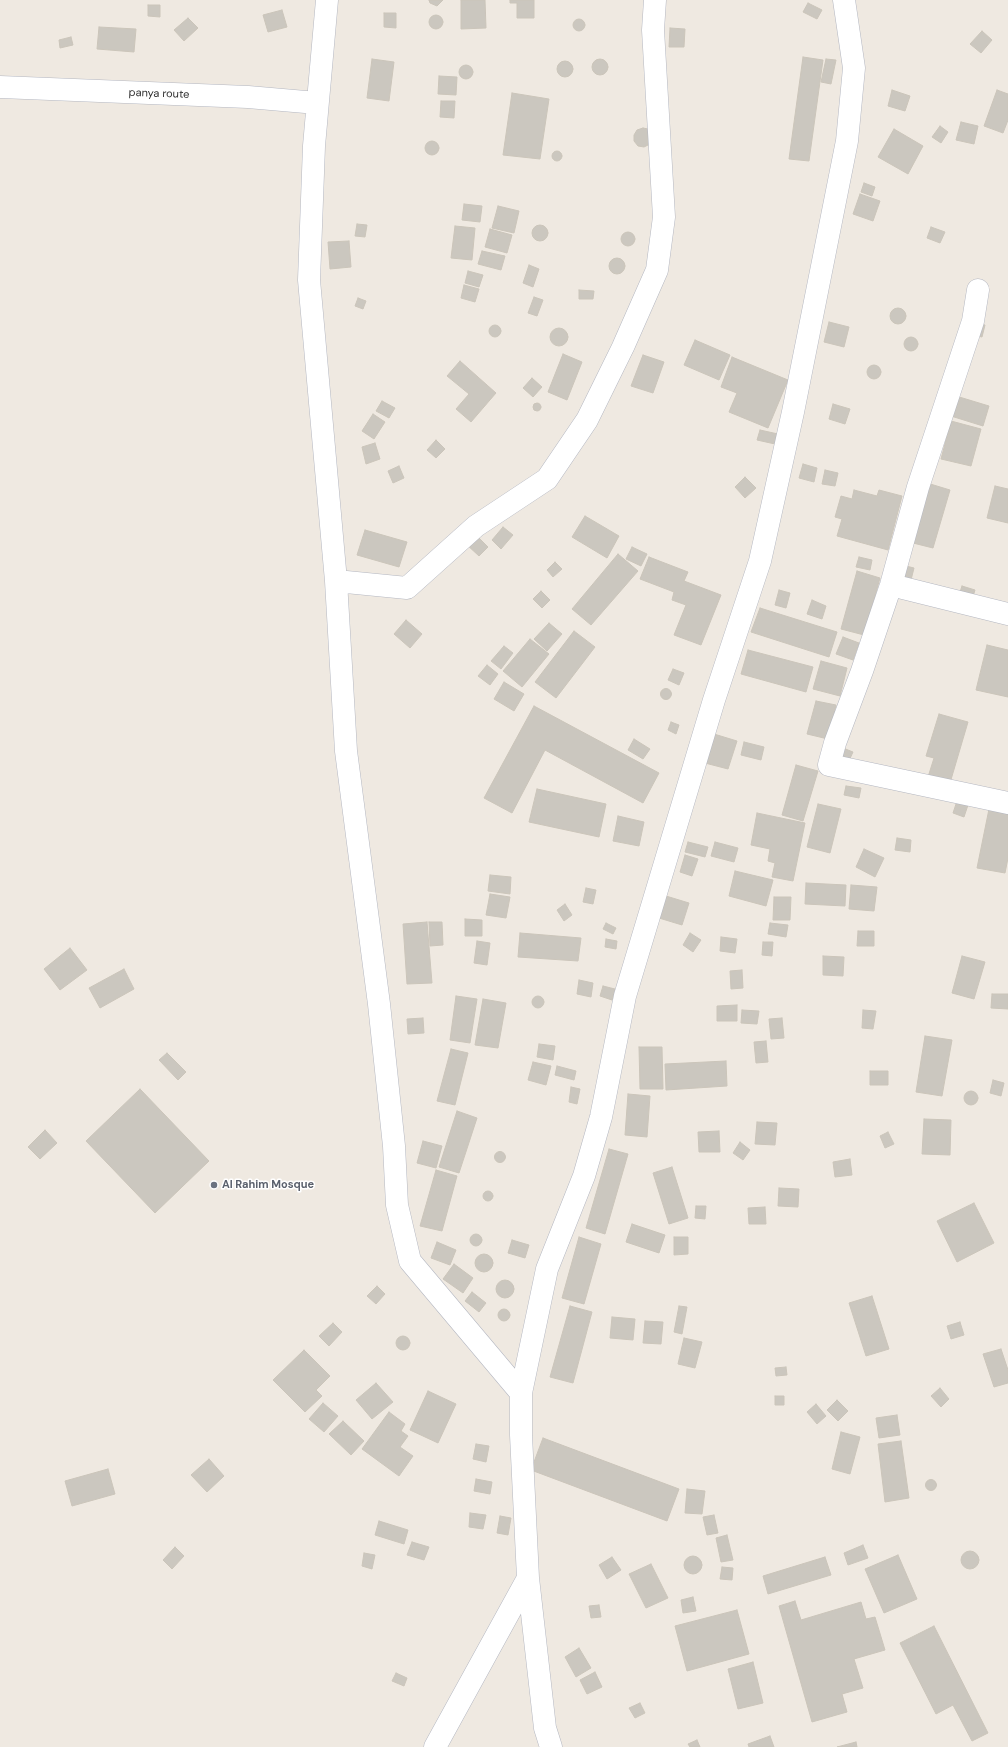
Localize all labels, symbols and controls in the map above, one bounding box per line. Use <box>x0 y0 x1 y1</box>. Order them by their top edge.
street label: panya route <box>128 86 190 102</box>
place label: Al Rahim Mosque <box>222 1178 314 1192</box>
marker: Al Rahim Mosque <box>209 1180 219 1190</box>

